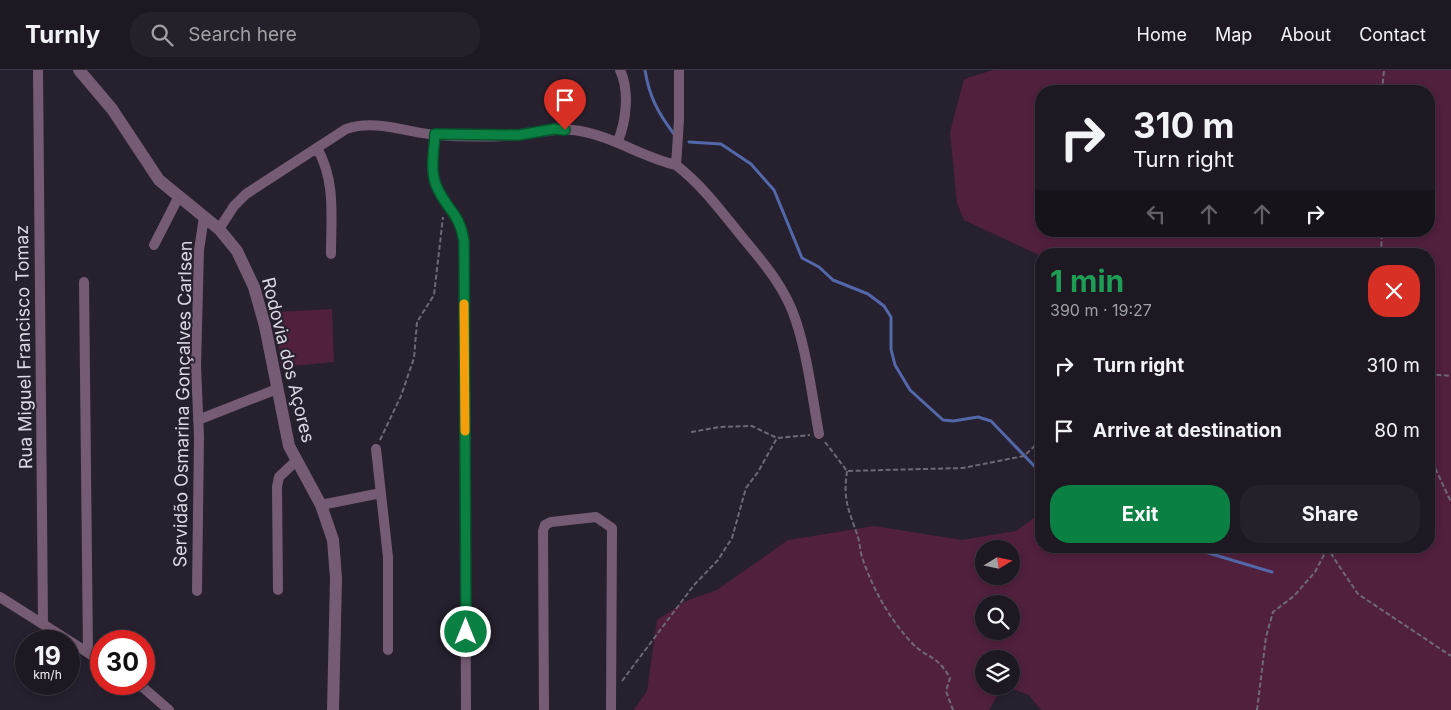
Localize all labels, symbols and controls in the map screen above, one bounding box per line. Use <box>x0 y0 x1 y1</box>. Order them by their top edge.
search box <box>130 12 480 57</box>
text: Turnly <box>25 20 100 49</box>
icon: search <box>148 21 176 49</box>
text: Search here <box>188 23 297 46</box>
text: Home <box>1137 24 1187 45</box>
text: Map <box>1215 24 1252 45</box>
text: About <box>1280 24 1331 45</box>
text: Contact <box>1359 24 1426 45</box>
pin <box>544 79 586 130</box>
icon: arrive <box>551 86 579 114</box>
text: 310 m <box>1133 104 1235 146</box>
icon: right <box>1050 105 1115 170</box>
text: Turn right <box>1133 146 1234 172</box>
icon: left <box>1142 200 1170 228</box>
icon: ahead <box>1195 200 1223 228</box>
icon: ahead <box>1248 200 1276 228</box>
icon: right <box>1301 200 1329 228</box>
street label: Rua Miguel Francisco Tomaz <box>11 225 36 469</box>
street label: Servidão Osmarina Gonçalves Carlsen <box>169 240 196 568</box>
text: 1 min <box>1050 263 1124 299</box>
button: close <box>1368 265 1420 317</box>
street label: Rodovia dos Açores <box>258 275 319 445</box>
text: 390 m · 19:27 <box>1050 300 1152 320</box>
icon: right <box>1050 352 1078 380</box>
text: Turn right <box>1093 354 1184 377</box>
text: 310 m <box>1367 354 1420 377</box>
icon: arrive <box>1050 417 1078 445</box>
text: Arrive at destination <box>1093 419 1282 442</box>
text: 80 m <box>1374 419 1420 442</box>
button: Exit <box>1050 485 1230 543</box>
button: Share <box>1240 485 1420 543</box>
north arrow <box>975 540 1020 585</box>
map controls <box>975 540 1020 695</box>
button: search <box>975 595 1020 640</box>
position arrow <box>439 605 491 657</box>
speed limit sign: 30 <box>90 630 155 695</box>
text: 19 <box>34 641 61 671</box>
button: layers <box>975 650 1020 695</box>
text: km/h <box>33 667 62 682</box>

